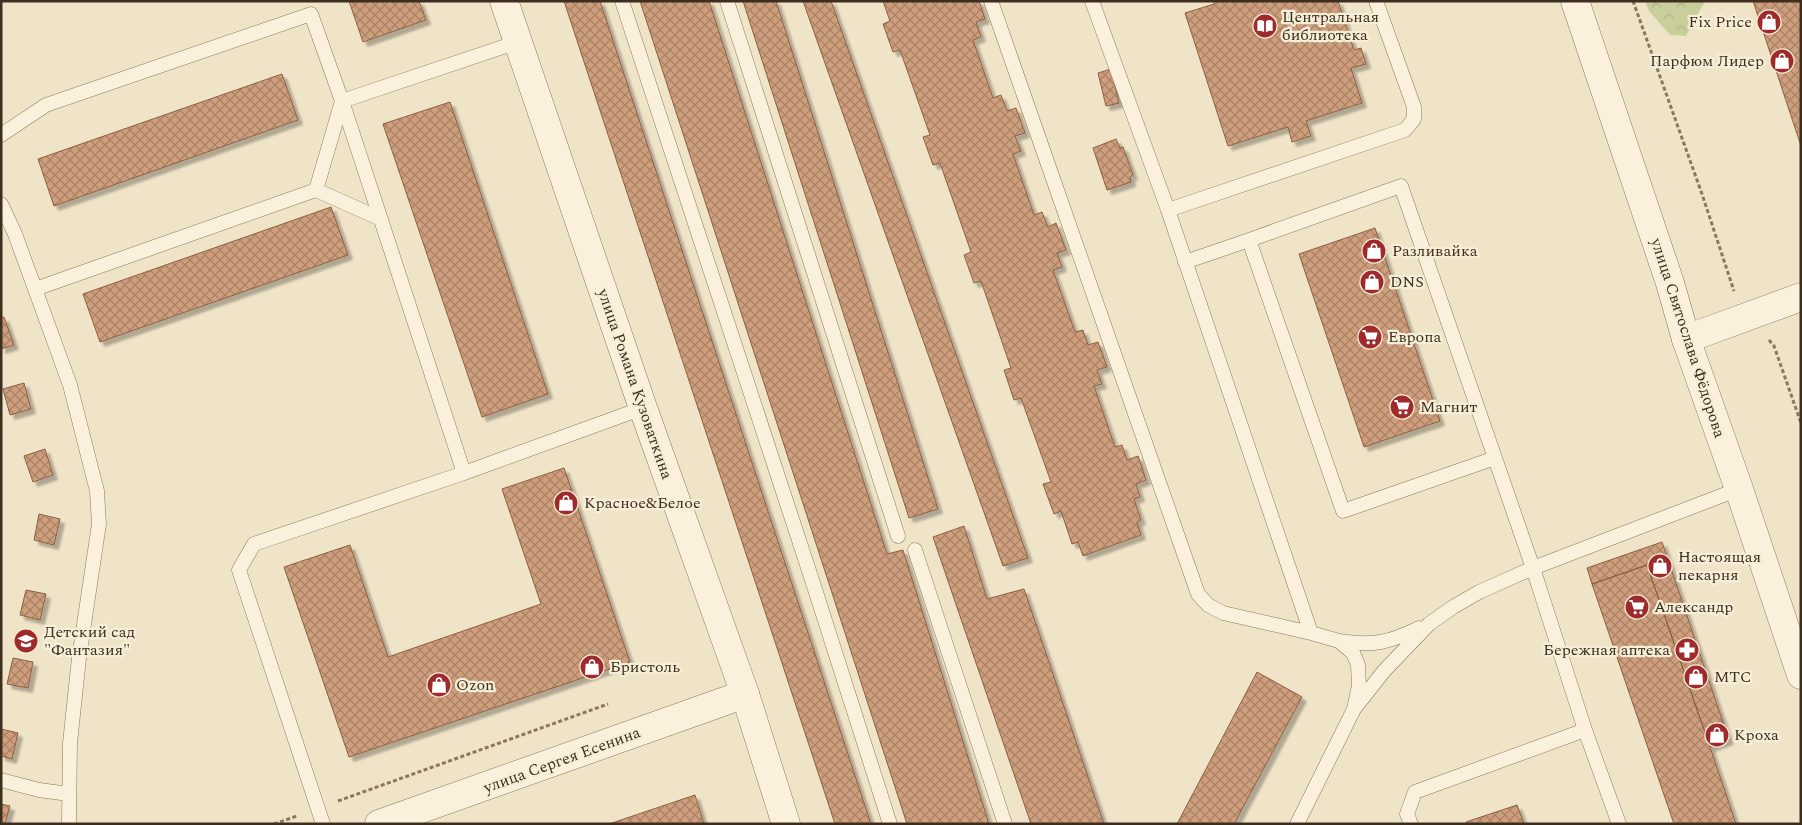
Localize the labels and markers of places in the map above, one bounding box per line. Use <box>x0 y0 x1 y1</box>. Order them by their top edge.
place label: Центральная библиотека <box>1282 5 1379 47</box>
shop icon: Fix Price <box>1756 9 1782 35</box>
place label: Fix Price <box>1689 10 1752 34</box>
library icon: Центральная библиотека <box>1252 13 1278 39</box>
shop icon: Парфюм Лидер <box>1769 48 1795 74</box>
place label: Парфюм Лидер <box>1650 49 1764 73</box>
shop icon: Разливайка <box>1361 238 1387 264</box>
place label: Разливайка <box>1392 239 1478 263</box>
shop icon: DNS <box>1359 269 1385 295</box>
place label: DNS <box>1390 270 1424 294</box>
supermarket icon: Европа <box>1357 324 1383 350</box>
place label: Европа <box>1388 325 1442 349</box>
supermarket icon: Магнит <box>1389 394 1415 420</box>
place label: Магнит <box>1420 395 1478 419</box>
shop icon: Красное&Белое <box>553 490 579 516</box>
place label: Красное&Белое <box>584 491 701 515</box>
place label: Настоящая пекарня <box>1678 545 1761 587</box>
shop icon: Настоящая пекарня <box>1647 553 1673 579</box>
supermarket icon: Александр <box>1624 594 1650 620</box>
place label: Александр <box>1654 595 1733 619</box>
place label: Детский сад "Фантазия" <box>44 620 135 662</box>
school or university icon: Детский сад "Фантазия" <box>13 628 39 654</box>
pharmacy icon: Бережная аптека <box>1674 637 1700 663</box>
place label: Бережная аптека <box>1543 638 1670 662</box>
shop icon: Бристоль <box>579 654 605 680</box>
place label: Бристоль <box>610 655 680 679</box>
shop icon: МТС <box>1683 664 1709 690</box>
place label: МТС <box>1714 665 1752 689</box>
shop icon: Ozon <box>426 672 452 698</box>
place label: Ozon <box>456 673 494 697</box>
shop icon: Кроха <box>1704 722 1730 748</box>
place label: Кроха <box>1734 723 1779 747</box>

